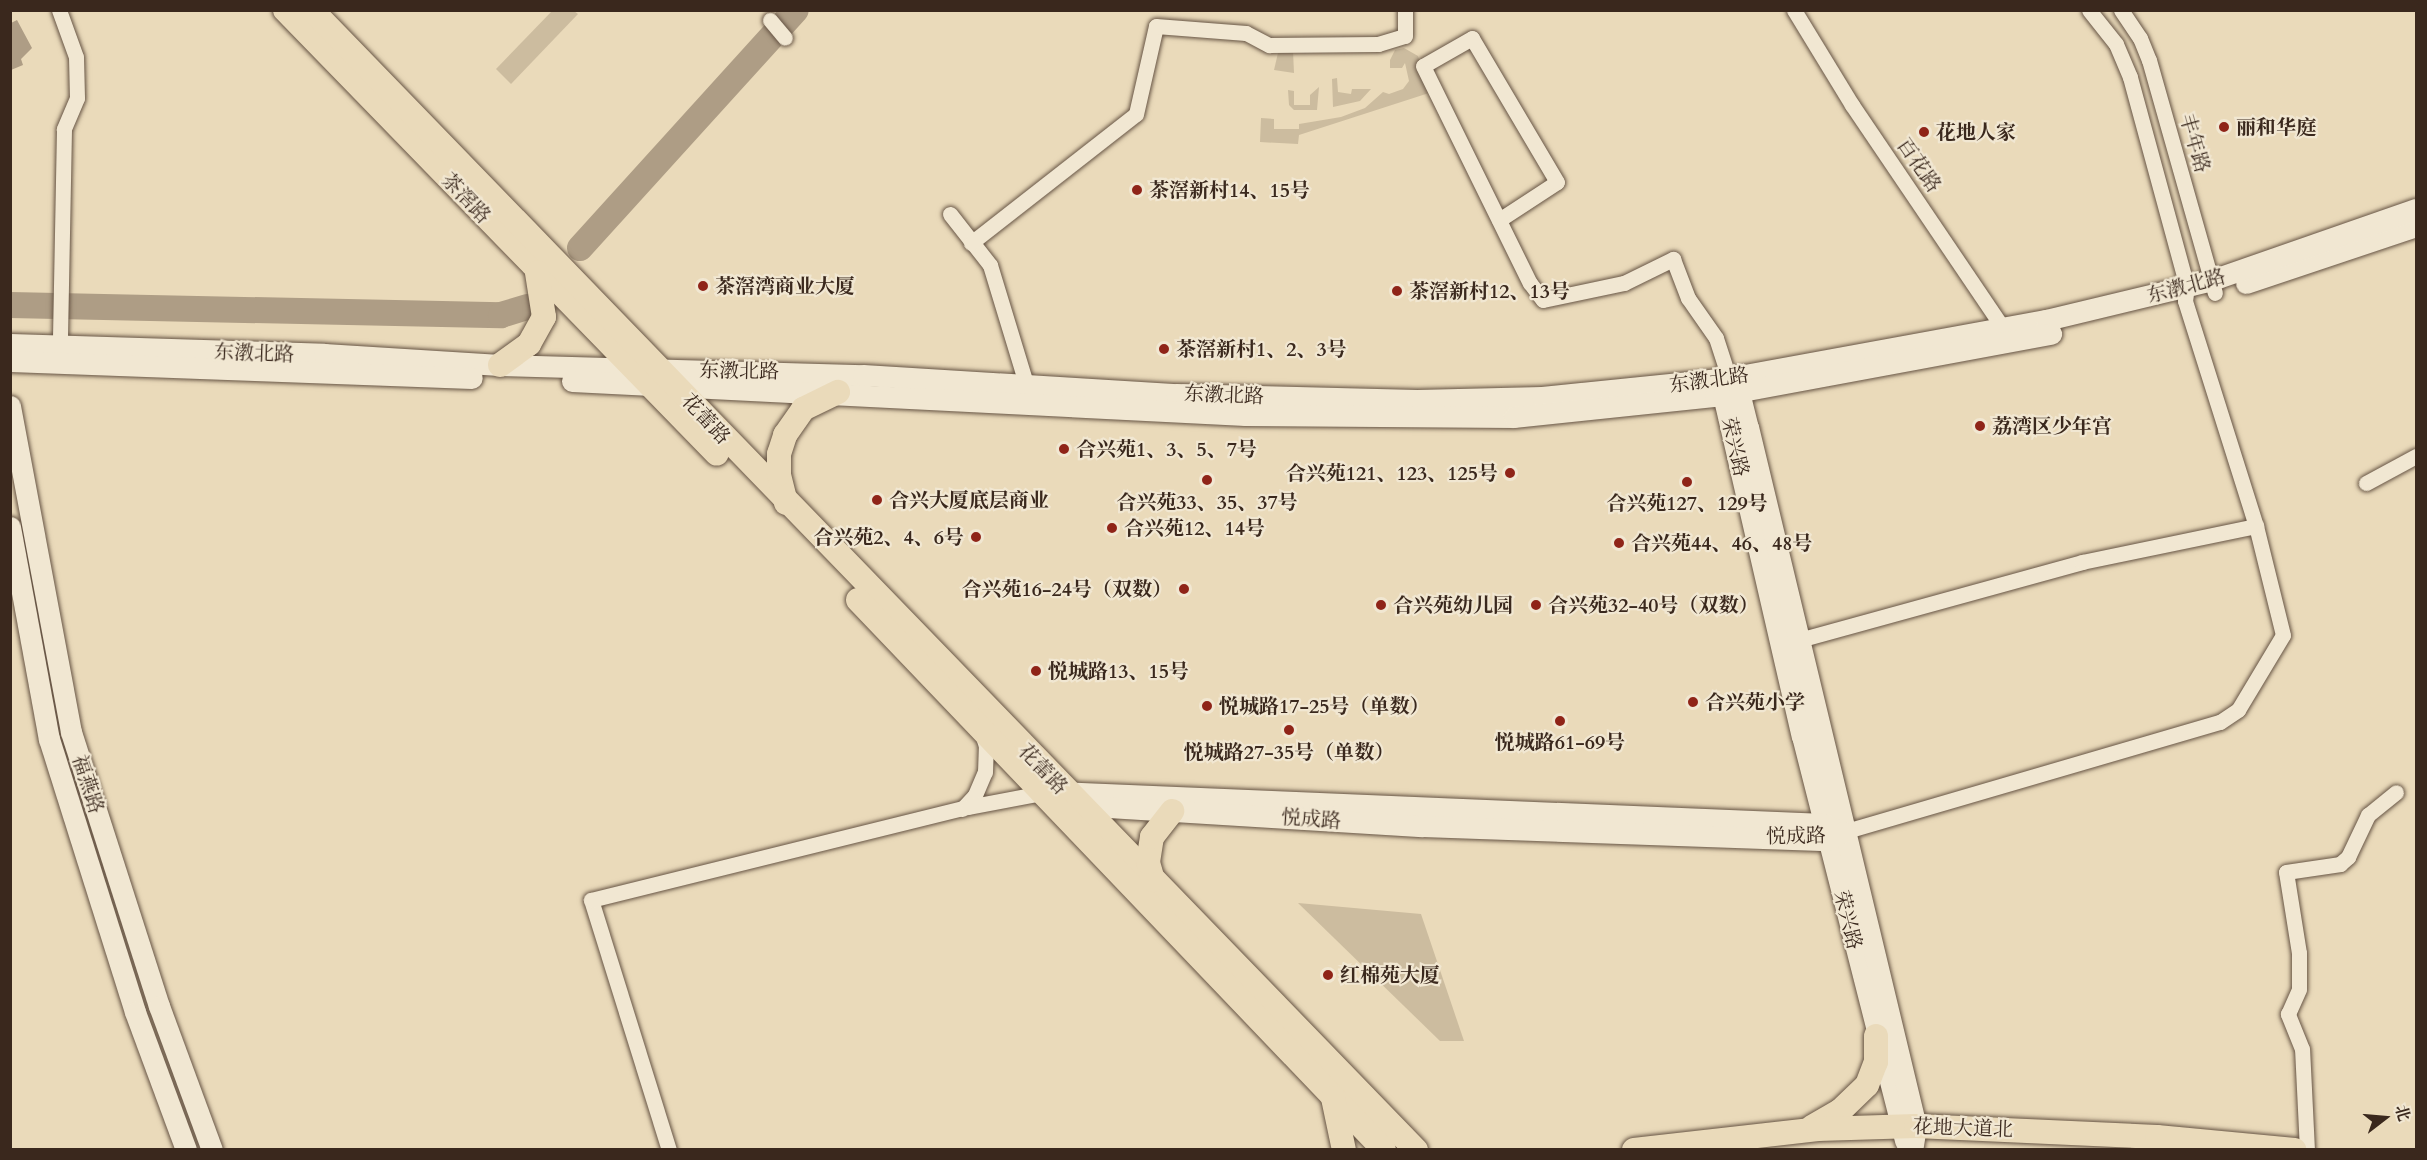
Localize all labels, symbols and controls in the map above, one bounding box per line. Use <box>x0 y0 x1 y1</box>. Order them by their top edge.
street label: 丰年路 <box>2175 111 2215 175</box>
place label: 丽和华庭 <box>2236 115 2316 139</box>
place label: 花地人家 <box>1936 120 2016 144</box>
marker: 丽和华庭 <box>2217 120 2231 134</box>
marker: 花地人家 <box>1917 125 1931 139</box>
street label: 百花路 <box>1892 134 1946 196</box>
street label: 茶滘路 <box>437 168 495 228</box>
place label: 茶滘新村14、15号 <box>1149 178 1310 202</box>
marker: 茶滘新村14、15号 <box>1130 183 1144 197</box>
street label: 东漖北路 <box>2144 264 2228 308</box>
place label: 茶滘湾商业大厦 <box>715 274 855 298</box>
marker: 茶滘湾商业大厦 <box>696 279 710 293</box>
place label: 茶滘新村12、13号 <box>1409 279 1570 303</box>
marker: 茶滘新村12、13号 <box>1390 284 1404 298</box>
place label: 茶滘新村1、2、3号 <box>1176 337 1347 361</box>
street label: 东漖北路 <box>214 340 294 366</box>
marker: 茶滘新村1、2、3号 <box>1157 342 1171 356</box>
street label: 东漖北路 <box>699 358 779 384</box>
street label: 东漖北路 <box>1668 363 1750 397</box>
street label: 东漖北路 <box>1184 382 1264 408</box>
street label: 花蕾路 <box>677 389 735 449</box>
place label: 荔湾区少年宫 <box>1992 414 2112 438</box>
street label: 荣兴路 <box>1717 415 1753 479</box>
marker: 荔湾区少年宫 <box>1973 419 1987 433</box>
place label: 合兴苑1、3、5、7号 <box>1076 437 1257 461</box>
marker: 合兴苑1、3、5、7号 <box>1057 442 1071 456</box>
place label: 合兴苑121、123、125号 <box>1286 461 1498 485</box>
marker: 合兴苑121、123、125号 <box>1503 466 1517 480</box>
marker: 合兴苑33、35、37号 <box>1200 473 1214 487</box>
marker: 合兴苑127、129号 <box>1680 475 1694 489</box>
place label: 合兴大厦底层商业 <box>889 488 1049 512</box>
place label: 合兴苑33、35、37号 <box>1116 490 1298 514</box>
place label: 合兴苑127、129号 <box>1606 491 1768 515</box>
marker: 合兴大厦底层商业 <box>870 493 884 507</box>
place label: 合兴苑12、14号 <box>1124 516 1265 540</box>
marker: 合兴苑12、14号 <box>1105 521 1119 535</box>
place label: 合兴苑2、4、6号 <box>813 525 964 549</box>
marker: 合兴苑2、4、6号 <box>969 530 983 544</box>
place label: 合兴苑44、46、48号 <box>1631 531 1812 555</box>
marker: 合兴苑44、46、48号 <box>1612 536 1626 550</box>
place label: 合兴苑16-24号（双数） <box>962 577 1172 601</box>
marker: 合兴苑16-24号（双数） <box>1177 582 1191 596</box>
place label: 合兴苑幼儿园 <box>1393 593 1513 617</box>
place label: 合兴苑32-40号（双数） <box>1548 593 1758 617</box>
marker: 合兴苑幼儿园 <box>1374 598 1388 612</box>
marker: 合兴苑32-40号（双数） <box>1529 598 1543 612</box>
place label: 悦城路13、15号 <box>1048 659 1189 683</box>
marker: 悦城路13、15号 <box>1029 664 1043 678</box>
place label: 合兴苑小学 <box>1705 690 1805 714</box>
place label: 悦城路17-25号（单数） <box>1219 694 1429 718</box>
marker: 合兴苑小学 <box>1686 695 1700 709</box>
marker: 悦城路17-25号（单数） <box>1200 699 1214 713</box>
marker: 悦城路61-69号 <box>1553 714 1567 728</box>
marker: 悦城路27-35号（单数） <box>1282 723 1296 737</box>
place label: 悦城路61-69号 <box>1495 730 1625 754</box>
street label: 花蕾路 <box>1014 739 1072 799</box>
place label: 悦城路27-35号（单数） <box>1184 740 1394 764</box>
street label: 福燕路 <box>67 752 109 816</box>
street label: 悦成路 <box>1280 805 1342 833</box>
street label: 悦成路 <box>1766 823 1826 849</box>
street label: 荣兴路 <box>1829 888 1867 952</box>
place label: 红棉苑大厦 <box>1340 963 1440 987</box>
marker: 红棉苑大厦 <box>1321 968 1335 982</box>
north arrow <box>2355 1088 2415 1148</box>
text: 北 <box>2390 1102 2415 1124</box>
street label: 花地大道北 <box>1913 1114 2013 1142</box>

